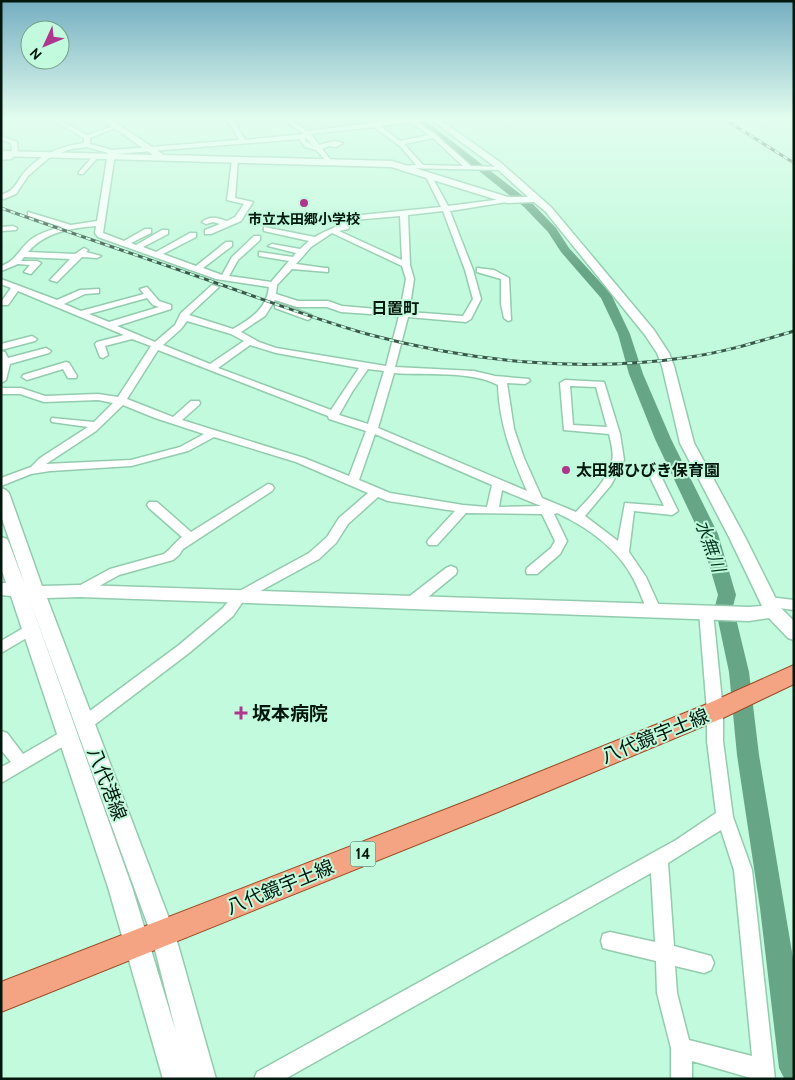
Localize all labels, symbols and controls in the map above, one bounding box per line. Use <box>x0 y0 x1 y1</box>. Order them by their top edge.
north arrow <box>20 20 70 70</box>
text: N <box>26 44 46 64</box>
marker: 市立太田郷小学校 <box>298 197 310 209</box>
place label: 市立太田郷小学校 <box>248 210 360 228</box>
district label: 日置町 <box>371 299 419 318</box>
place label: 太田郷ひびき保育園 <box>576 461 720 480</box>
marker: 太田郷ひびき保育園 <box>560 464 572 476</box>
water label: 水無川 <box>690 517 730 577</box>
place label: 坂本病院 <box>252 702 328 725</box>
street label: 八代鏡宇土線 <box>598 704 712 768</box>
marker: 坂本病院 <box>234 706 248 720</box>
street label: 八代港線 <box>83 744 131 824</box>
road number: 14 <box>350 842 376 866</box>
street label: 八代鏡宇土線 <box>223 855 337 919</box>

